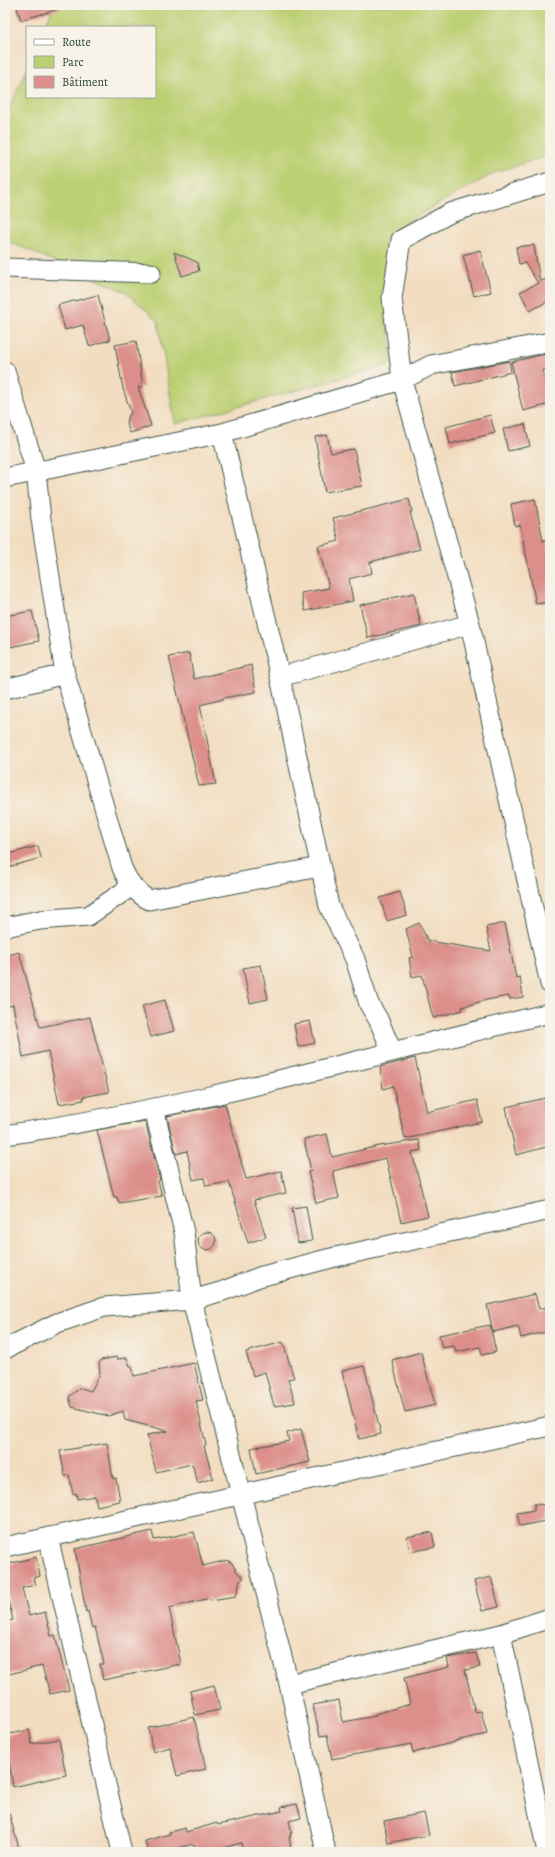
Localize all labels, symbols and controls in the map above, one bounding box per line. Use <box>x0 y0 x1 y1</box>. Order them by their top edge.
legend <box>26 26 156 98</box>
text: Route <box>62 34 91 50</box>
text: Parc <box>62 54 84 70</box>
text: Bâtiment <box>62 74 108 90</box>

